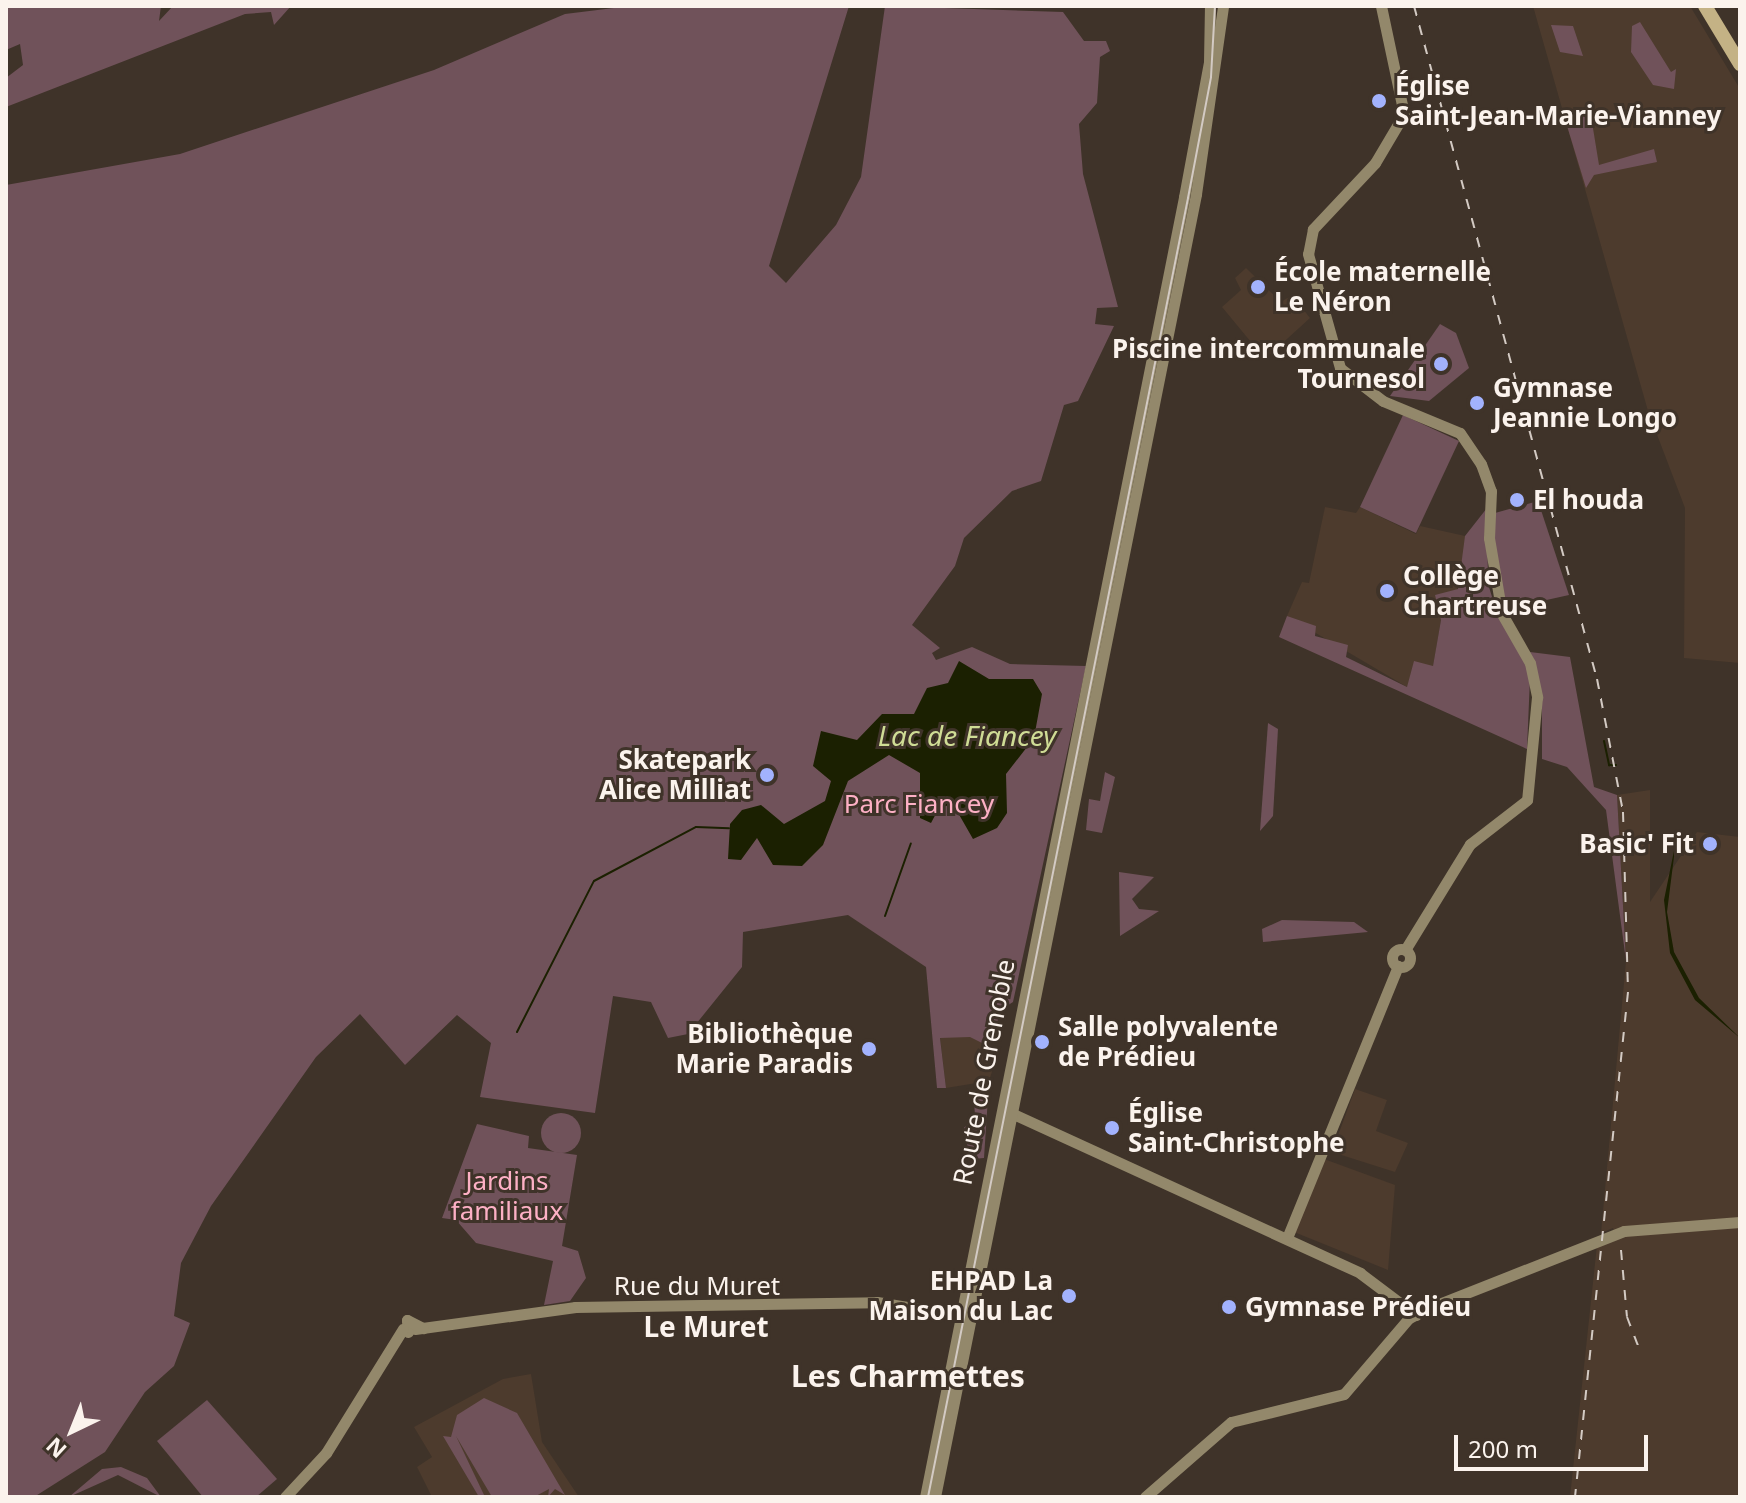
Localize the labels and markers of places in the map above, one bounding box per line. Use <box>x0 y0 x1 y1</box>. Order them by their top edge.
place label: Église Saint-Jean-Marie-Vianney <box>1395 70 1721 132</box>
marker: Église Saint-Jean-Marie-Vianney <box>1370 92 1388 110</box>
place label: École maternelle Le Néron <box>1274 256 1491 318</box>
marker: École maternelle Le Néron <box>1249 278 1267 296</box>
place label: Piscine intercommunale Tournesol <box>1112 333 1425 394</box>
marker: Piscine intercommunale Tournesol <box>1432 355 1450 373</box>
place label: Gymnase Jeannie Longo <box>1493 372 1677 434</box>
marker: Gymnase Jeannie Longo <box>1468 394 1486 412</box>
place label: El houda <box>1533 484 1644 516</box>
marker: El houda <box>1508 491 1526 509</box>
place label: Collège Chartreuse <box>1403 560 1547 622</box>
marker: Collège Chartreuse <box>1378 582 1396 600</box>
place label: Skatepark Alice Milliat <box>599 744 751 806</box>
marker: Skatepark Alice Milliat <box>758 766 776 784</box>
place label: Basic' Fit <box>1579 828 1694 860</box>
marker: Basic' Fit <box>1701 835 1719 853</box>
place label: Salle polyvalente de Prédieu <box>1058 1011 1278 1072</box>
place label: Bibliothèque Marie Paradis <box>676 1018 853 1080</box>
marker: Salle polyvalente de Prédieu <box>1033 1033 1051 1051</box>
marker: Bibliothèque Marie Paradis <box>860 1040 878 1058</box>
place label: Église Saint-Christophe <box>1128 1097 1345 1158</box>
marker: Église Saint-Christophe <box>1103 1119 1121 1137</box>
place label: EHPAD La Maison du Lac <box>869 1265 1053 1326</box>
marker: EHPAD La Maison du Lac <box>1060 1287 1078 1305</box>
place label: Gymnase Prédieu <box>1245 1291 1471 1323</box>
marker: Gymnase Prédieu <box>1220 1298 1238 1316</box>

